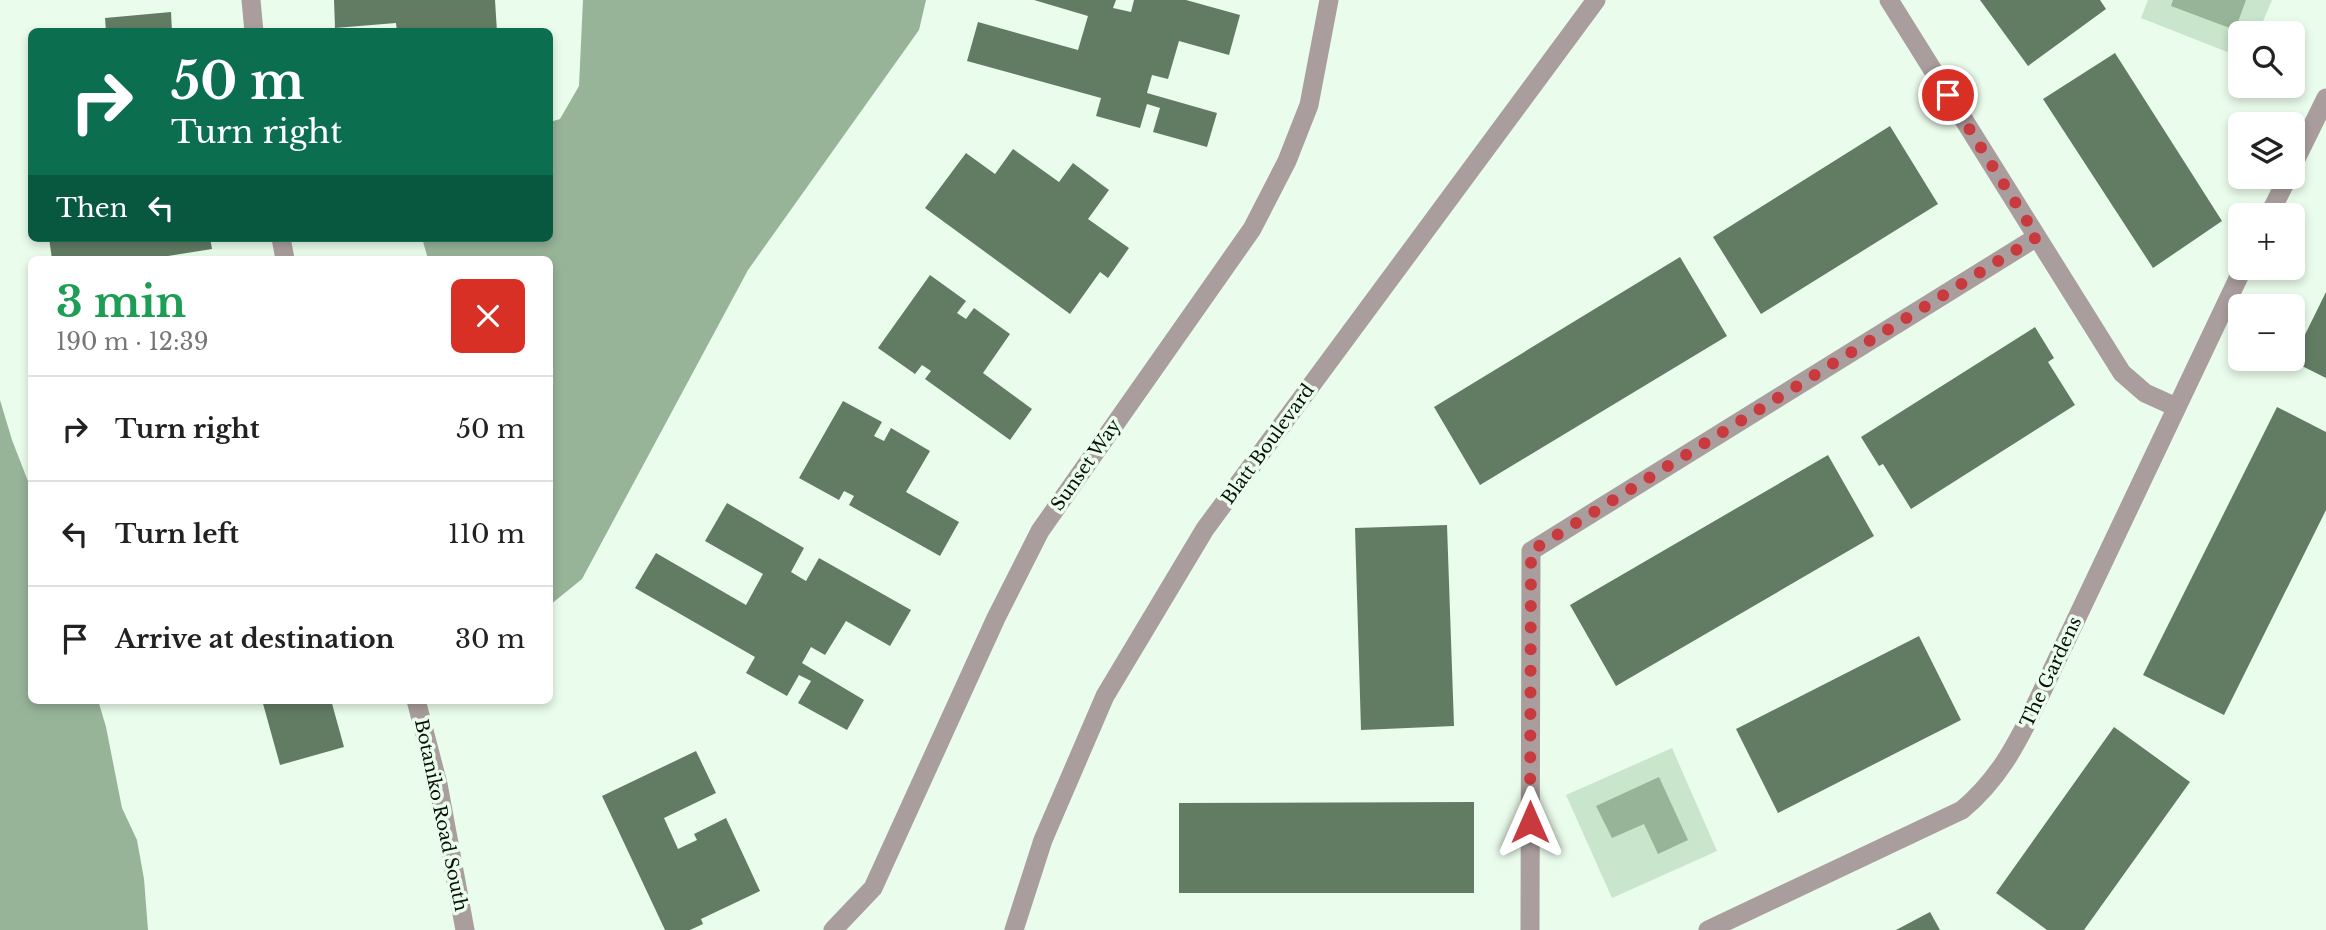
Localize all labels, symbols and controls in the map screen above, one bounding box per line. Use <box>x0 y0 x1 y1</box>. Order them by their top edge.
map controls <box>2228 21 2305 371</box>
button: search <box>2228 21 2305 98</box>
text: 50 m <box>171 51 304 112</box>
icon: right <box>56 56 147 147</box>
pin <box>1918 65 1978 125</box>
icon: arrive <box>1929 76 1967 114</box>
text: Turn right <box>171 112 342 152</box>
button: layers <box>2228 112 2305 189</box>
icon: left <box>142 189 180 227</box>
text: Then <box>56 192 128 224</box>
button: + <box>2228 203 2305 280</box>
text: 3 min <box>56 276 186 328</box>
button: close <box>451 279 525 353</box>
button: − <box>2228 294 2305 371</box>
text: 190 m · 12:39 <box>56 328 208 356</box>
street label: Blatt Boulevard <box>1217 380 1319 508</box>
icon: right <box>56 410 94 448</box>
text: Turn right <box>115 413 260 445</box>
text: 50 m <box>456 413 525 445</box>
street label: Sunset Way <box>1046 415 1126 515</box>
icon: left <box>56 515 94 553</box>
text: Turn left <box>115 518 239 550</box>
text: 110 m <box>448 518 525 550</box>
street label: The Gardens <box>2016 613 2086 731</box>
icon: arrive <box>56 620 94 658</box>
text: Arrive at destination <box>115 623 395 655</box>
text: 30 m <box>455 623 525 655</box>
street label: Botaniko Road South <box>410 717 472 913</box>
position arrow <box>1493 785 1567 859</box>

